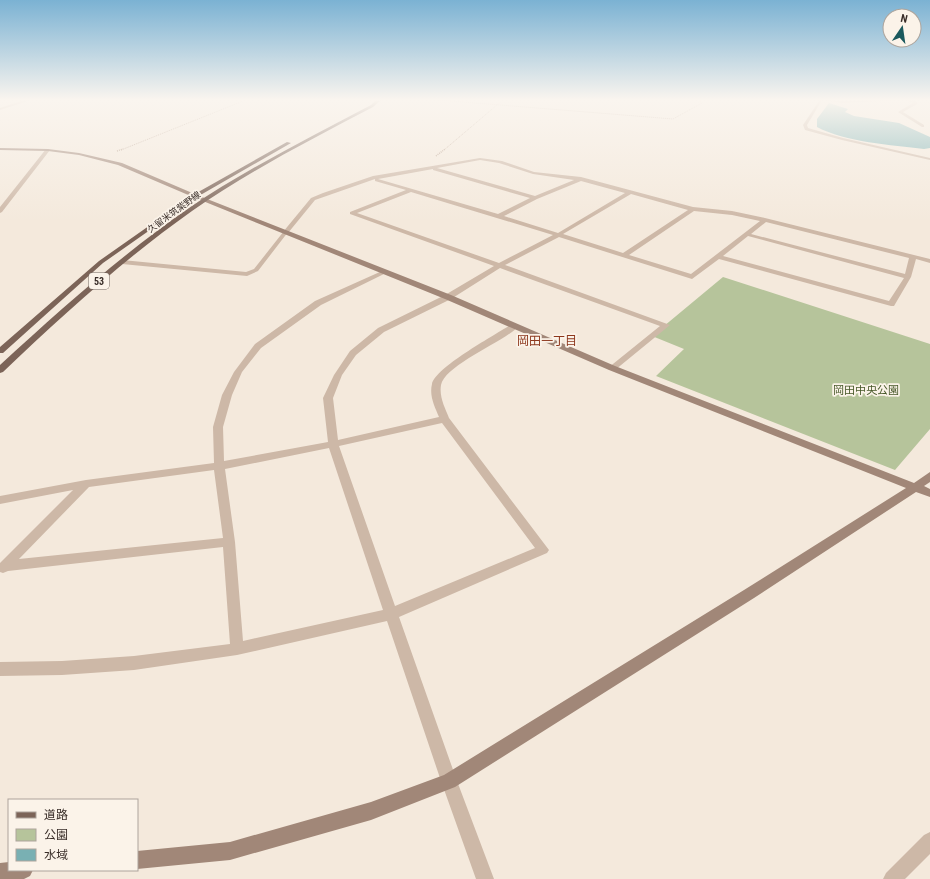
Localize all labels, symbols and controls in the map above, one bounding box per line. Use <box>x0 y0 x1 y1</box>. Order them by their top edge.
north arrow <box>882 8 922 48</box>
text: N <box>899 12 909 26</box>
street label: 久留米筑紫野線 <box>146 189 203 235</box>
road number: 53 <box>89 273 109 289</box>
district label: 岡田一丁目 <box>517 334 577 348</box>
park label: 岡田中央公園 <box>833 384 899 397</box>
legend <box>8 799 138 871</box>
text: 道路 <box>44 808 68 822</box>
text: 公園 <box>44 828 68 842</box>
text: 水域 <box>44 848 68 862</box>

